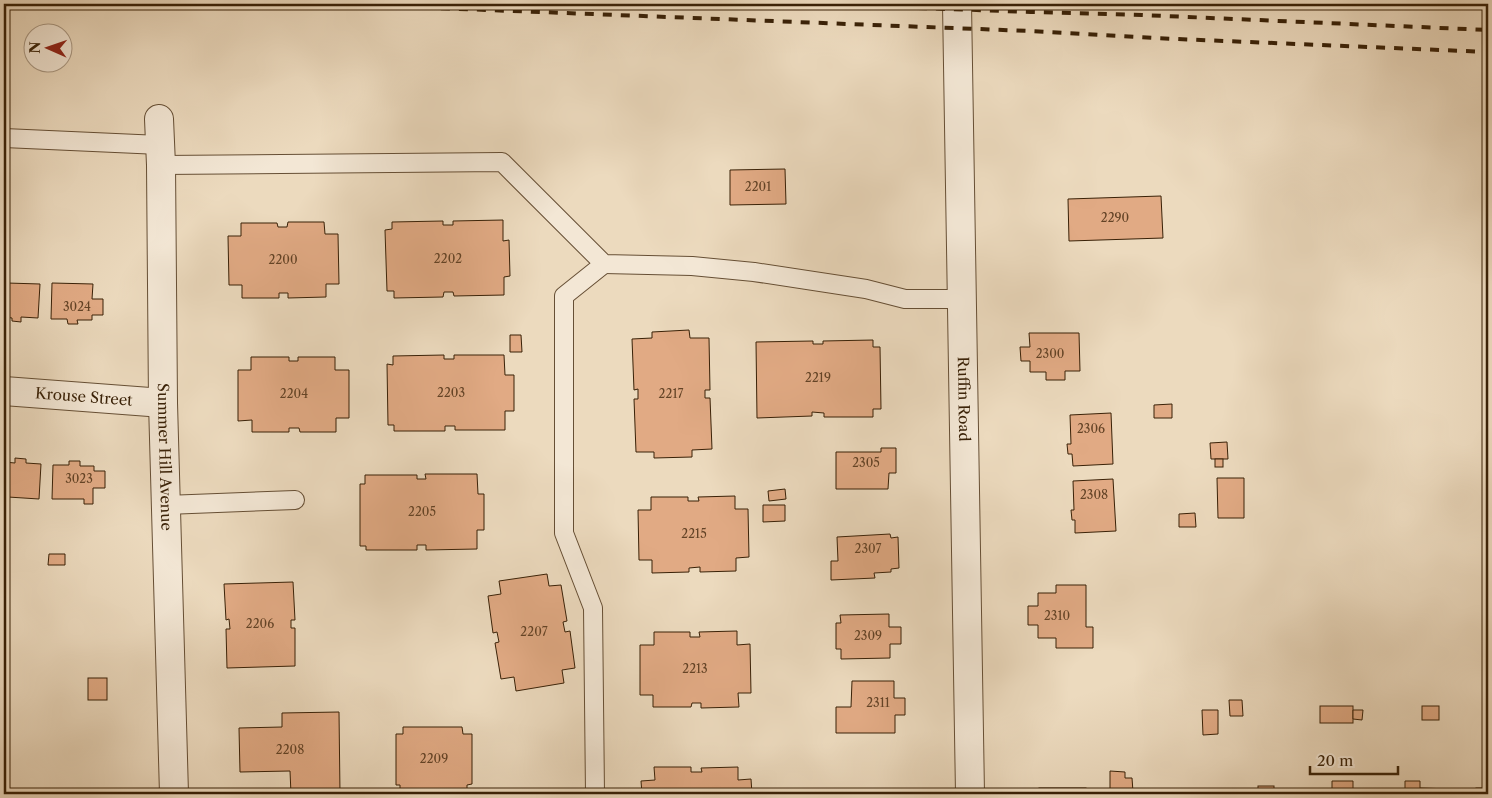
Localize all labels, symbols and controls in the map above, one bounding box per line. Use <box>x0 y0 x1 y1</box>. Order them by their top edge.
north arrow <box>22 22 72 72</box>
text: N <box>26 41 44 54</box>
house number: 2201 <box>745 179 771 194</box>
house number: 2290 <box>1101 210 1129 225</box>
house number: 2202 <box>434 251 462 266</box>
house number: 2200 <box>268 252 298 267</box>
house number: 3024 <box>63 299 91 314</box>
house number: 2300 <box>1036 346 1064 361</box>
street label: Ruffin Road <box>954 356 974 442</box>
house number: 2219 <box>805 370 831 385</box>
street label: Krouse Street <box>34 383 134 410</box>
street label: Summer Hill Avenue <box>154 383 177 531</box>
house number: 2203 <box>437 385 465 400</box>
house number: 2204 <box>280 386 308 401</box>
house number: 2217 <box>659 386 683 401</box>
house number: 2306 <box>1077 421 1105 436</box>
house number: 2305 <box>852 455 880 470</box>
house number: 3023 <box>65 471 93 486</box>
house number: 2308 <box>1080 487 1108 502</box>
house number: 2205 <box>408 504 436 519</box>
house number: 2215 <box>681 526 707 541</box>
house number: 2307 <box>854 541 882 556</box>
house number: 2310 <box>1044 608 1070 623</box>
house number: 2206 <box>246 616 274 631</box>
house number: 2207 <box>520 624 548 639</box>
house number: 2309 <box>854 628 882 643</box>
house number: 2213 <box>682 661 708 676</box>
house number: 2311 <box>866 695 890 710</box>
house number: 2208 <box>276 742 304 757</box>
scale bar <box>1310 743 1397 775</box>
house number: 2209 <box>420 751 448 766</box>
text: 20 m <box>1317 751 1353 770</box>

